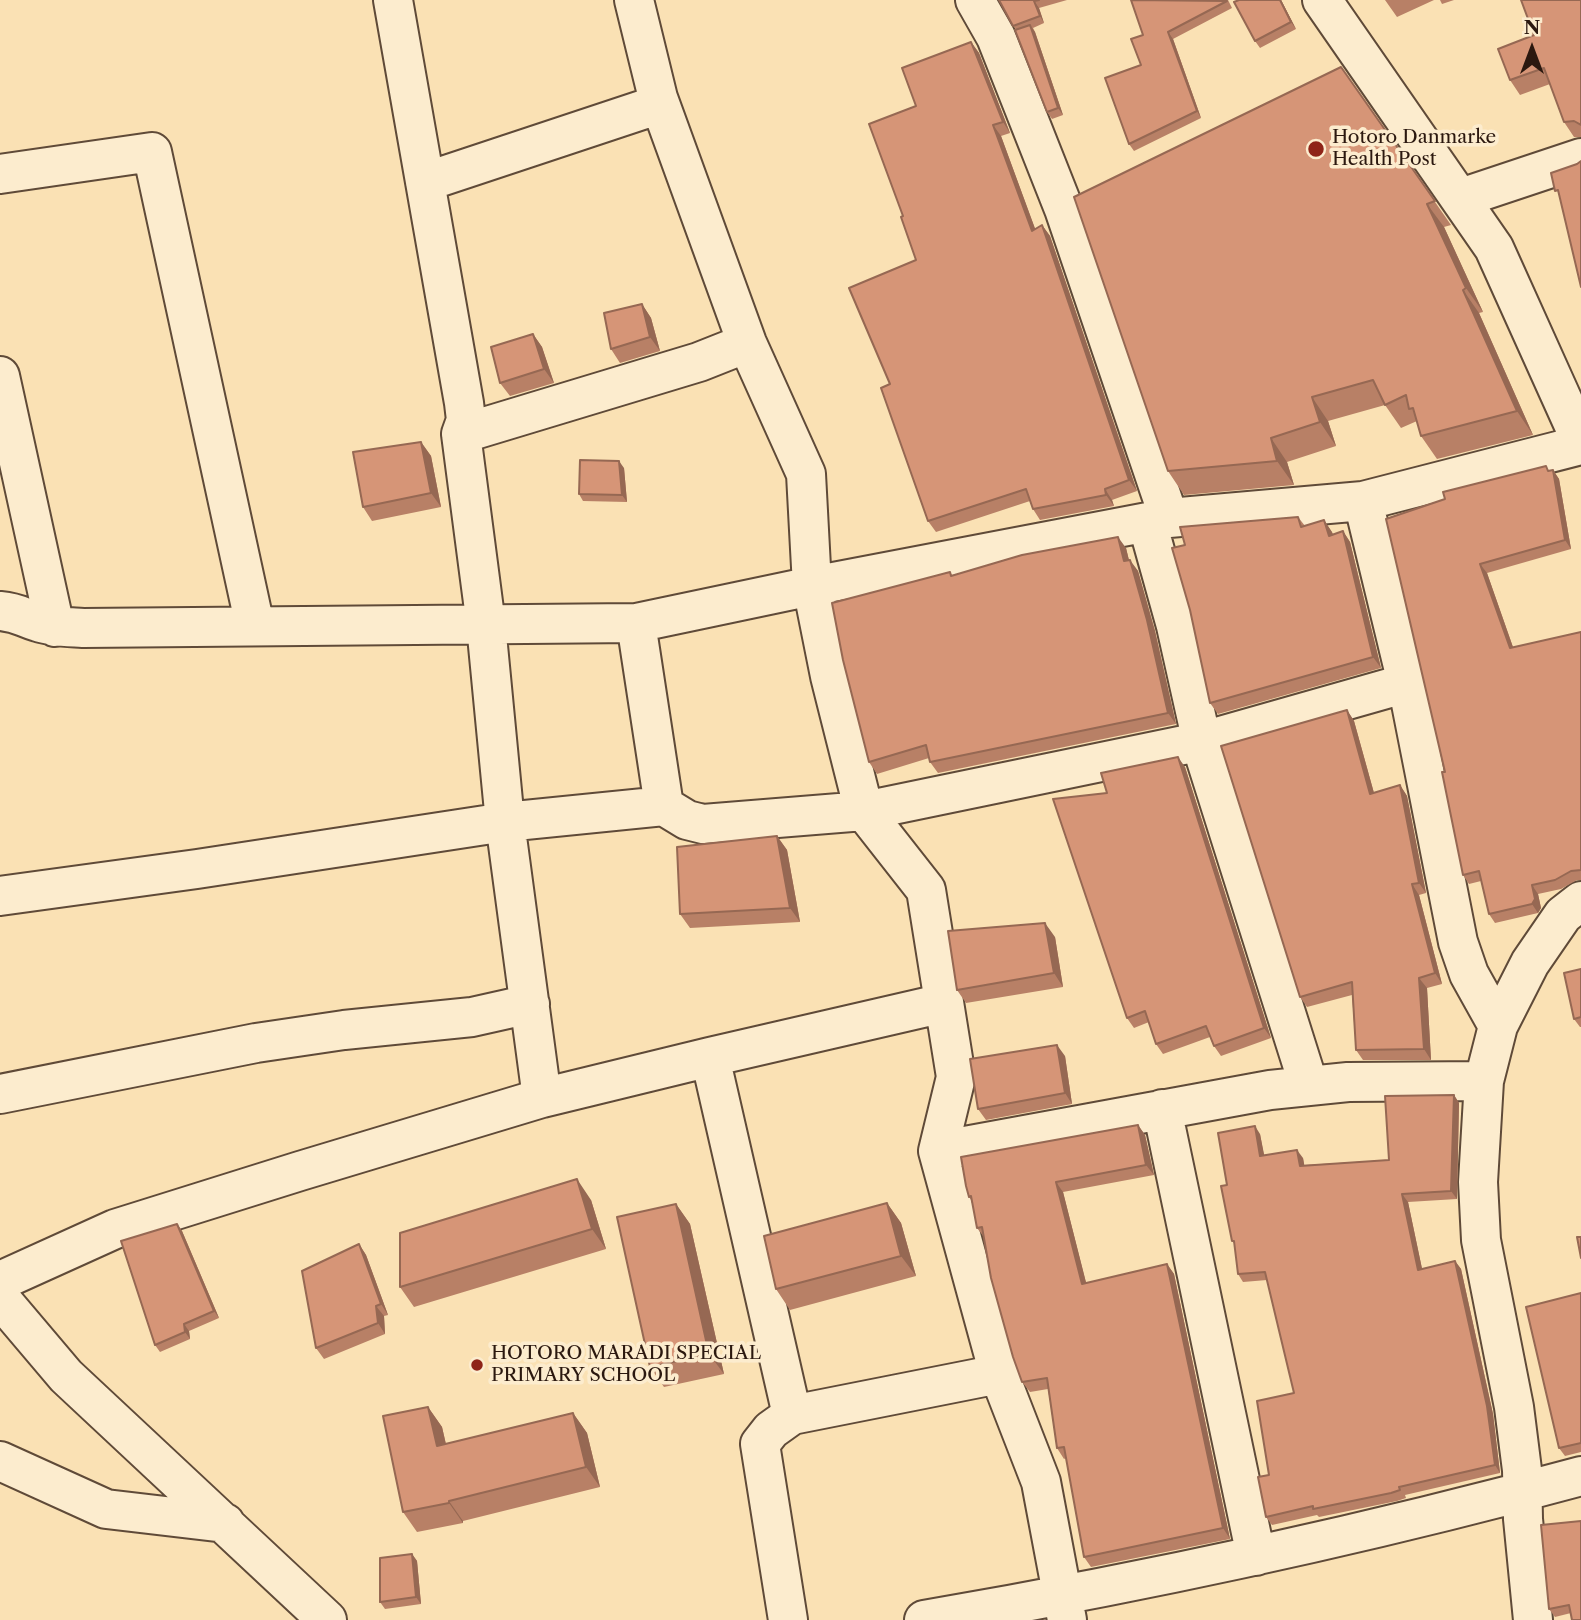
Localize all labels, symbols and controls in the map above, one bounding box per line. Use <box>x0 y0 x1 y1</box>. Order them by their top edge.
north arrow <box>1497 14 1567 84</box>
text: N <box>1524 16 1540 39</box>
place label: Hotoro Danmarke Health Post <box>1332 127 1496 171</box>
marker: Hotoro Danmarke Health Post <box>1306 139 1326 159</box>
place label: HOTORO MARADI SPECIAL PRIMARY SCHOOL <box>491 1343 761 1387</box>
marker: HOTORO MARADI SPECIAL PRIMARY SCHOOL <box>469 1357 485 1373</box>

